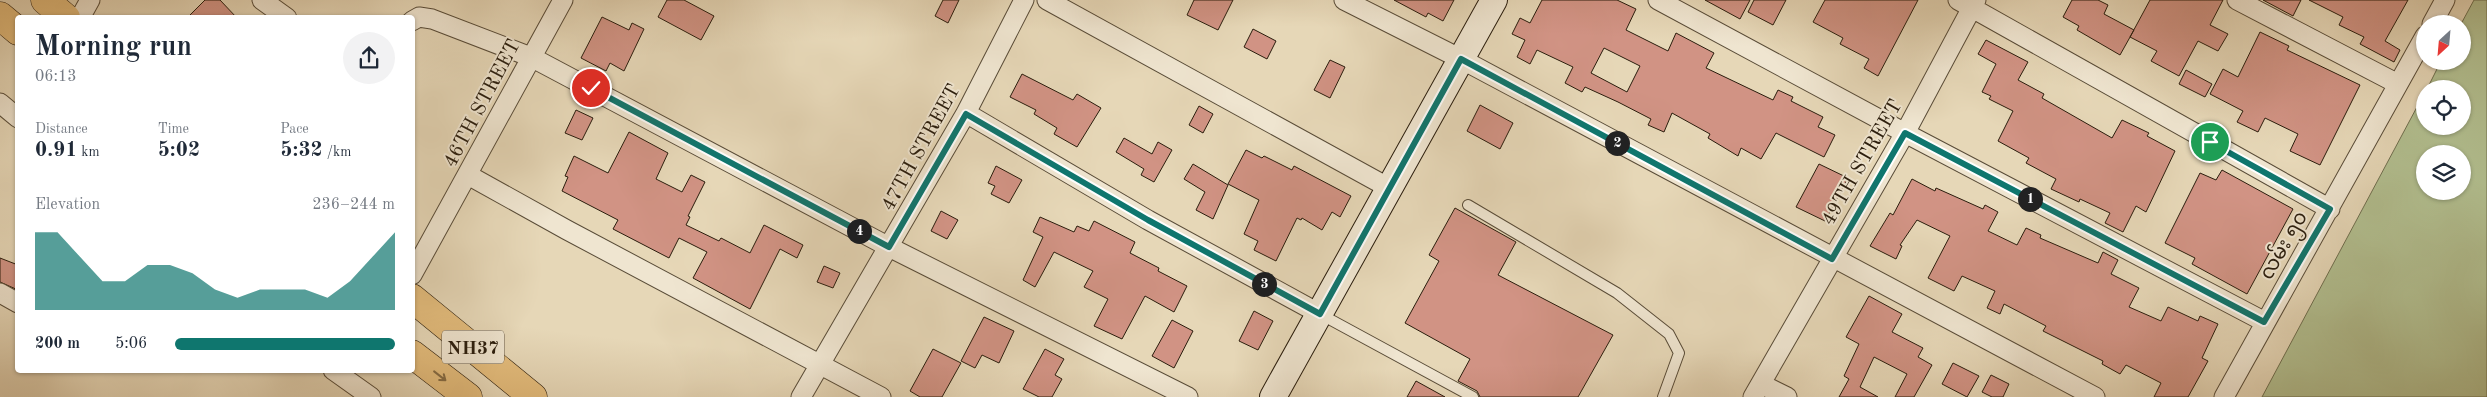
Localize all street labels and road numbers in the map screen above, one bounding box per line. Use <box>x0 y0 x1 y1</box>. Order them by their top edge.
street label: 46TH STREET <box>441 37 525 171</box>
street label: 47TH STREET <box>879 81 965 215</box>
street label: 49TH STREET <box>1819 97 1907 229</box>
street label: လမ်း ၅၀ <box>2252 205 2316 286</box>
road number: NH37 <box>442 331 504 364</box>

